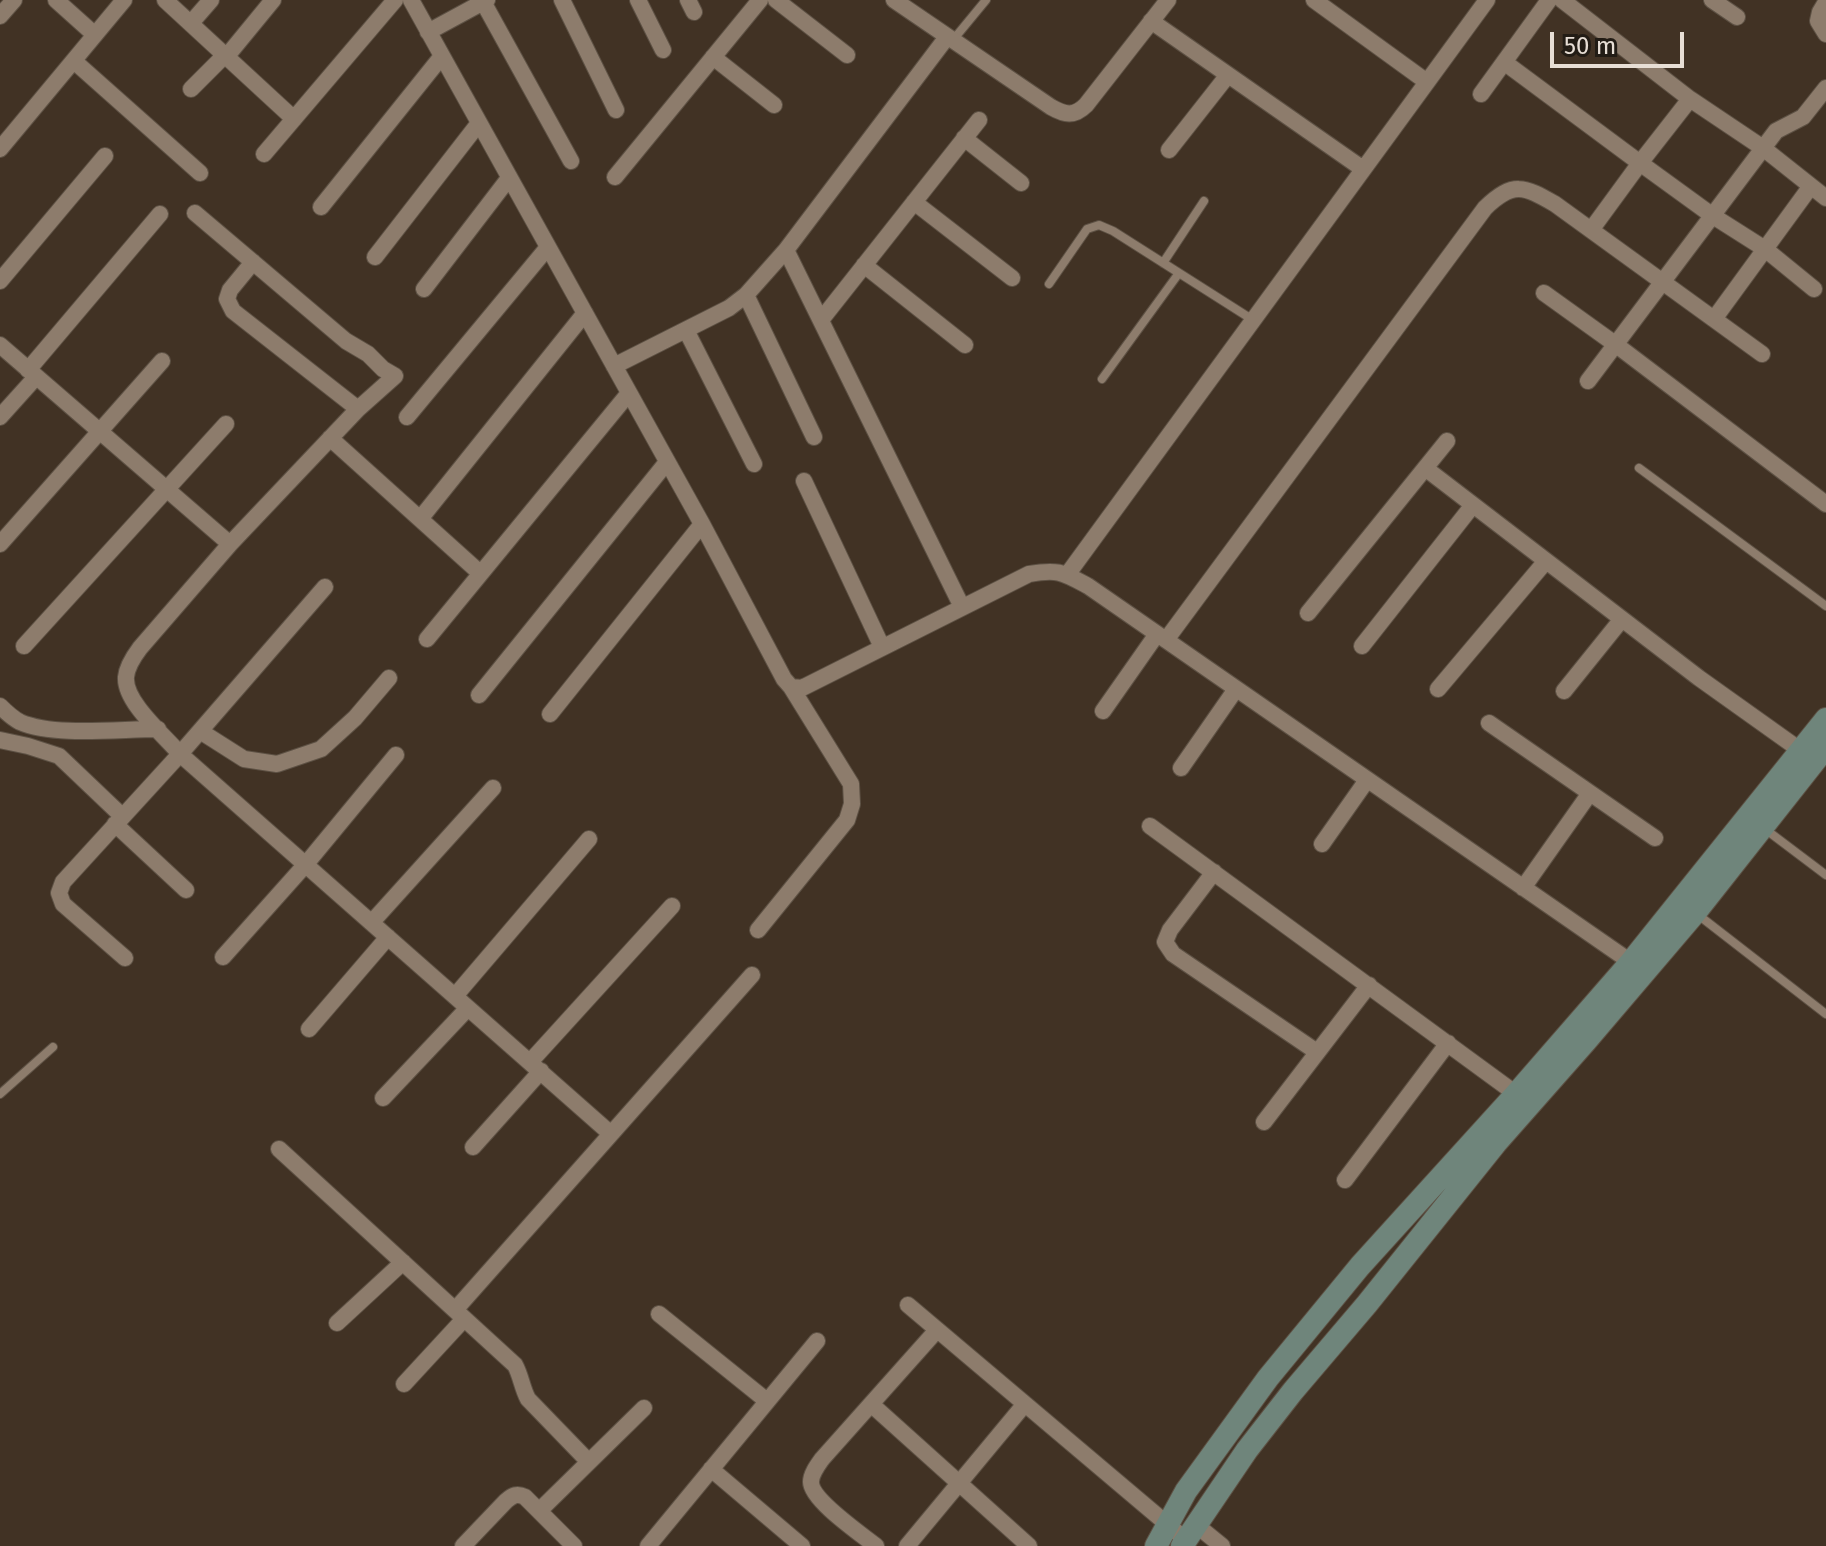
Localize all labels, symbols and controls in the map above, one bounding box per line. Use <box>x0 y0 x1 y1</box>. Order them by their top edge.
scale bar <box>1554 16 1688 66</box>
text: 50 m <box>1564 32 1616 60</box>

